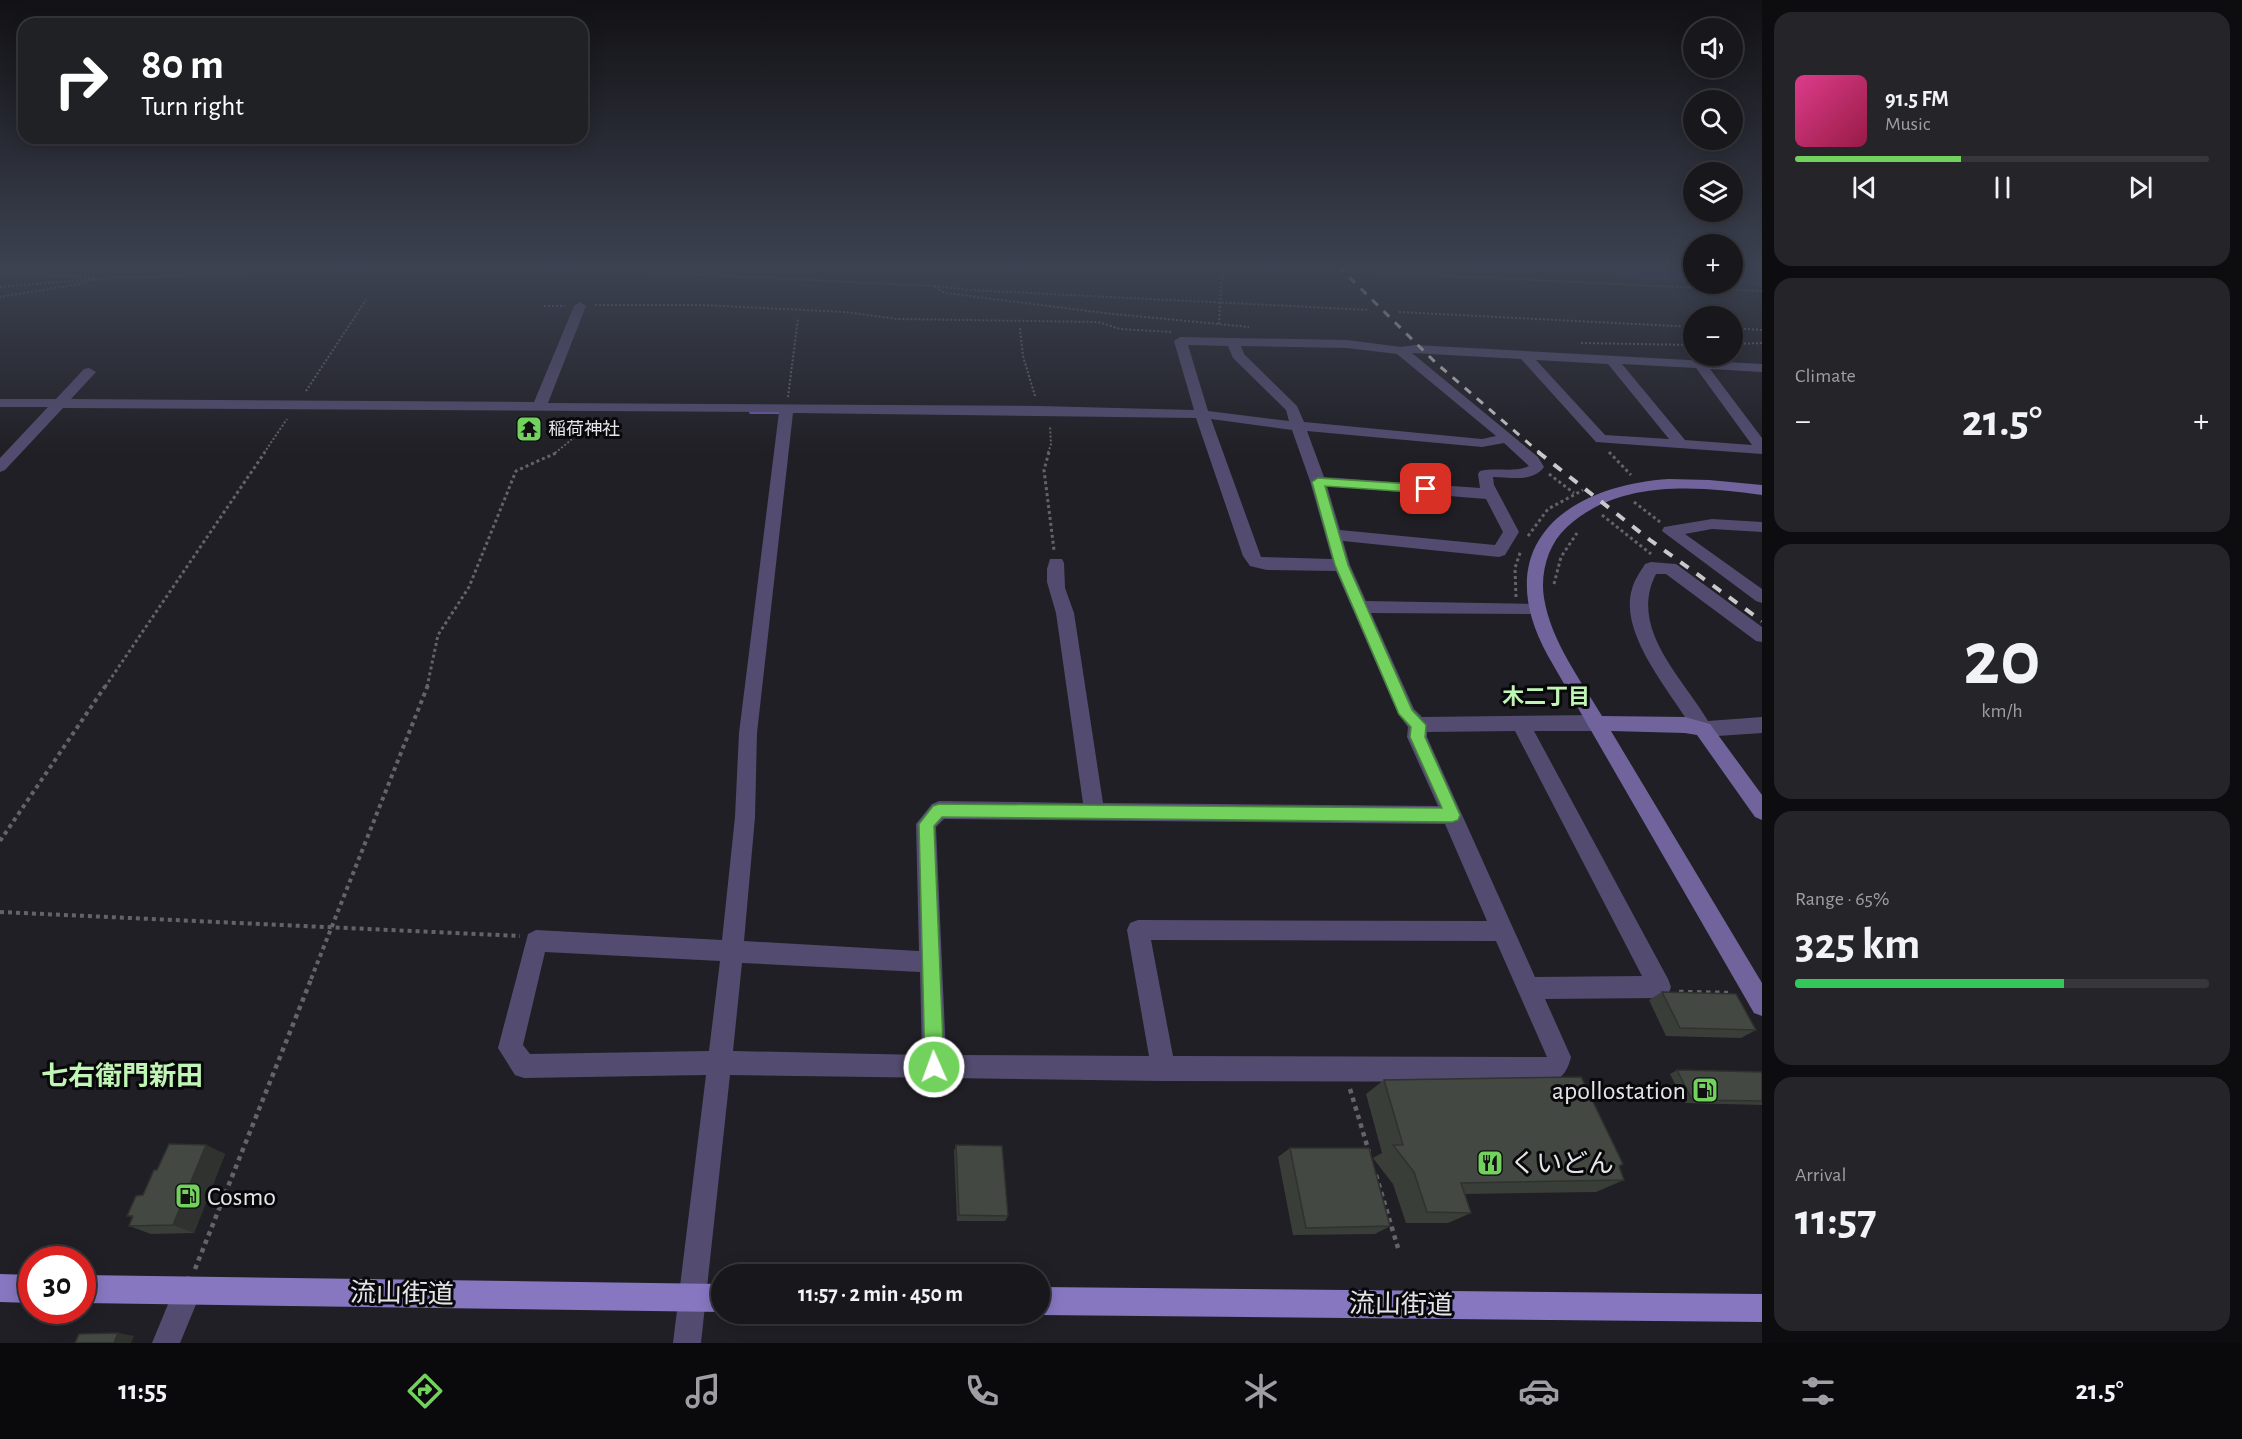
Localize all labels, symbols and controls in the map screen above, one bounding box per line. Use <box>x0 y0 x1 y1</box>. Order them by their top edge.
map controls <box>1683 18 1743 366</box>
button: sound <box>1683 18 1743 78</box>
icon: right <box>42 42 120 120</box>
text: 80 m <box>141 44 224 86</box>
text: 91.5 FM <box>1885 88 1949 110</box>
button: search <box>1683 90 1743 150</box>
text: Turn right <box>141 93 244 120</box>
text: Music <box>1885 114 1931 134</box>
button: layers <box>1683 162 1743 222</box>
icon: previous <box>1848 171 1881 204</box>
icon: pause <box>1986 171 2019 204</box>
icon: next <box>2124 171 2157 204</box>
button: + <box>1683 234 1743 294</box>
button: − <box>1683 306 1743 366</box>
text: Climate <box>1795 366 1856 386</box>
text: 21.5° <box>1962 399 2042 444</box>
text: − <box>1795 405 1811 438</box>
text: + <box>2193 405 2209 438</box>
temple icon: 稲荷神社 <box>514 414 544 444</box>
place label: 稲荷神社 <box>548 420 620 439</box>
pin <box>1400 463 1451 514</box>
icon: arrive <box>1409 472 1442 505</box>
text: 20 <box>1963 621 2041 699</box>
district label: 木二丁目 <box>1502 685 1590 708</box>
text: km/h <box>1981 701 2023 721</box>
text: Range · 65% <box>1795 889 1889 909</box>
text: 325 km <box>1795 922 1920 967</box>
position arrow <box>902 1035 966 1099</box>
district label: 七右衛門新田 <box>41 1062 203 1090</box>
fuel station icon: apollostation <box>1690 1075 1720 1105</box>
place label: apollostation <box>1552 1078 1686 1104</box>
restaurant icon: くいどん <box>1475 1148 1505 1178</box>
place label: くいどん <box>1510 1150 1614 1177</box>
text: Arrival <box>1795 1165 1846 1185</box>
fuel station icon: Cosmo <box>173 1181 203 1211</box>
place label: Cosmo <box>207 1184 276 1210</box>
text: 11:57 <box>1795 1198 1877 1243</box>
speed limit sign: 30 <box>18 1246 96 1324</box>
street label: 流山街道 <box>350 1278 454 1308</box>
text: 11:57 · 2 min · 450 m <box>798 1283 963 1305</box>
street label: 流山街道 <box>1349 1289 1453 1319</box>
icon: directions <box>404 1370 446 1412</box>
icon: music <box>682 1370 724 1412</box>
icon: phone <box>961 1370 1003 1412</box>
icon: climate <box>1240 1370 1282 1412</box>
icon: car <box>1518 1370 1560 1412</box>
icon: filters <box>1797 1370 1839 1412</box>
text: 11:55 <box>118 1377 167 1404</box>
text: 21.5° <box>2075 1377 2124 1404</box>

